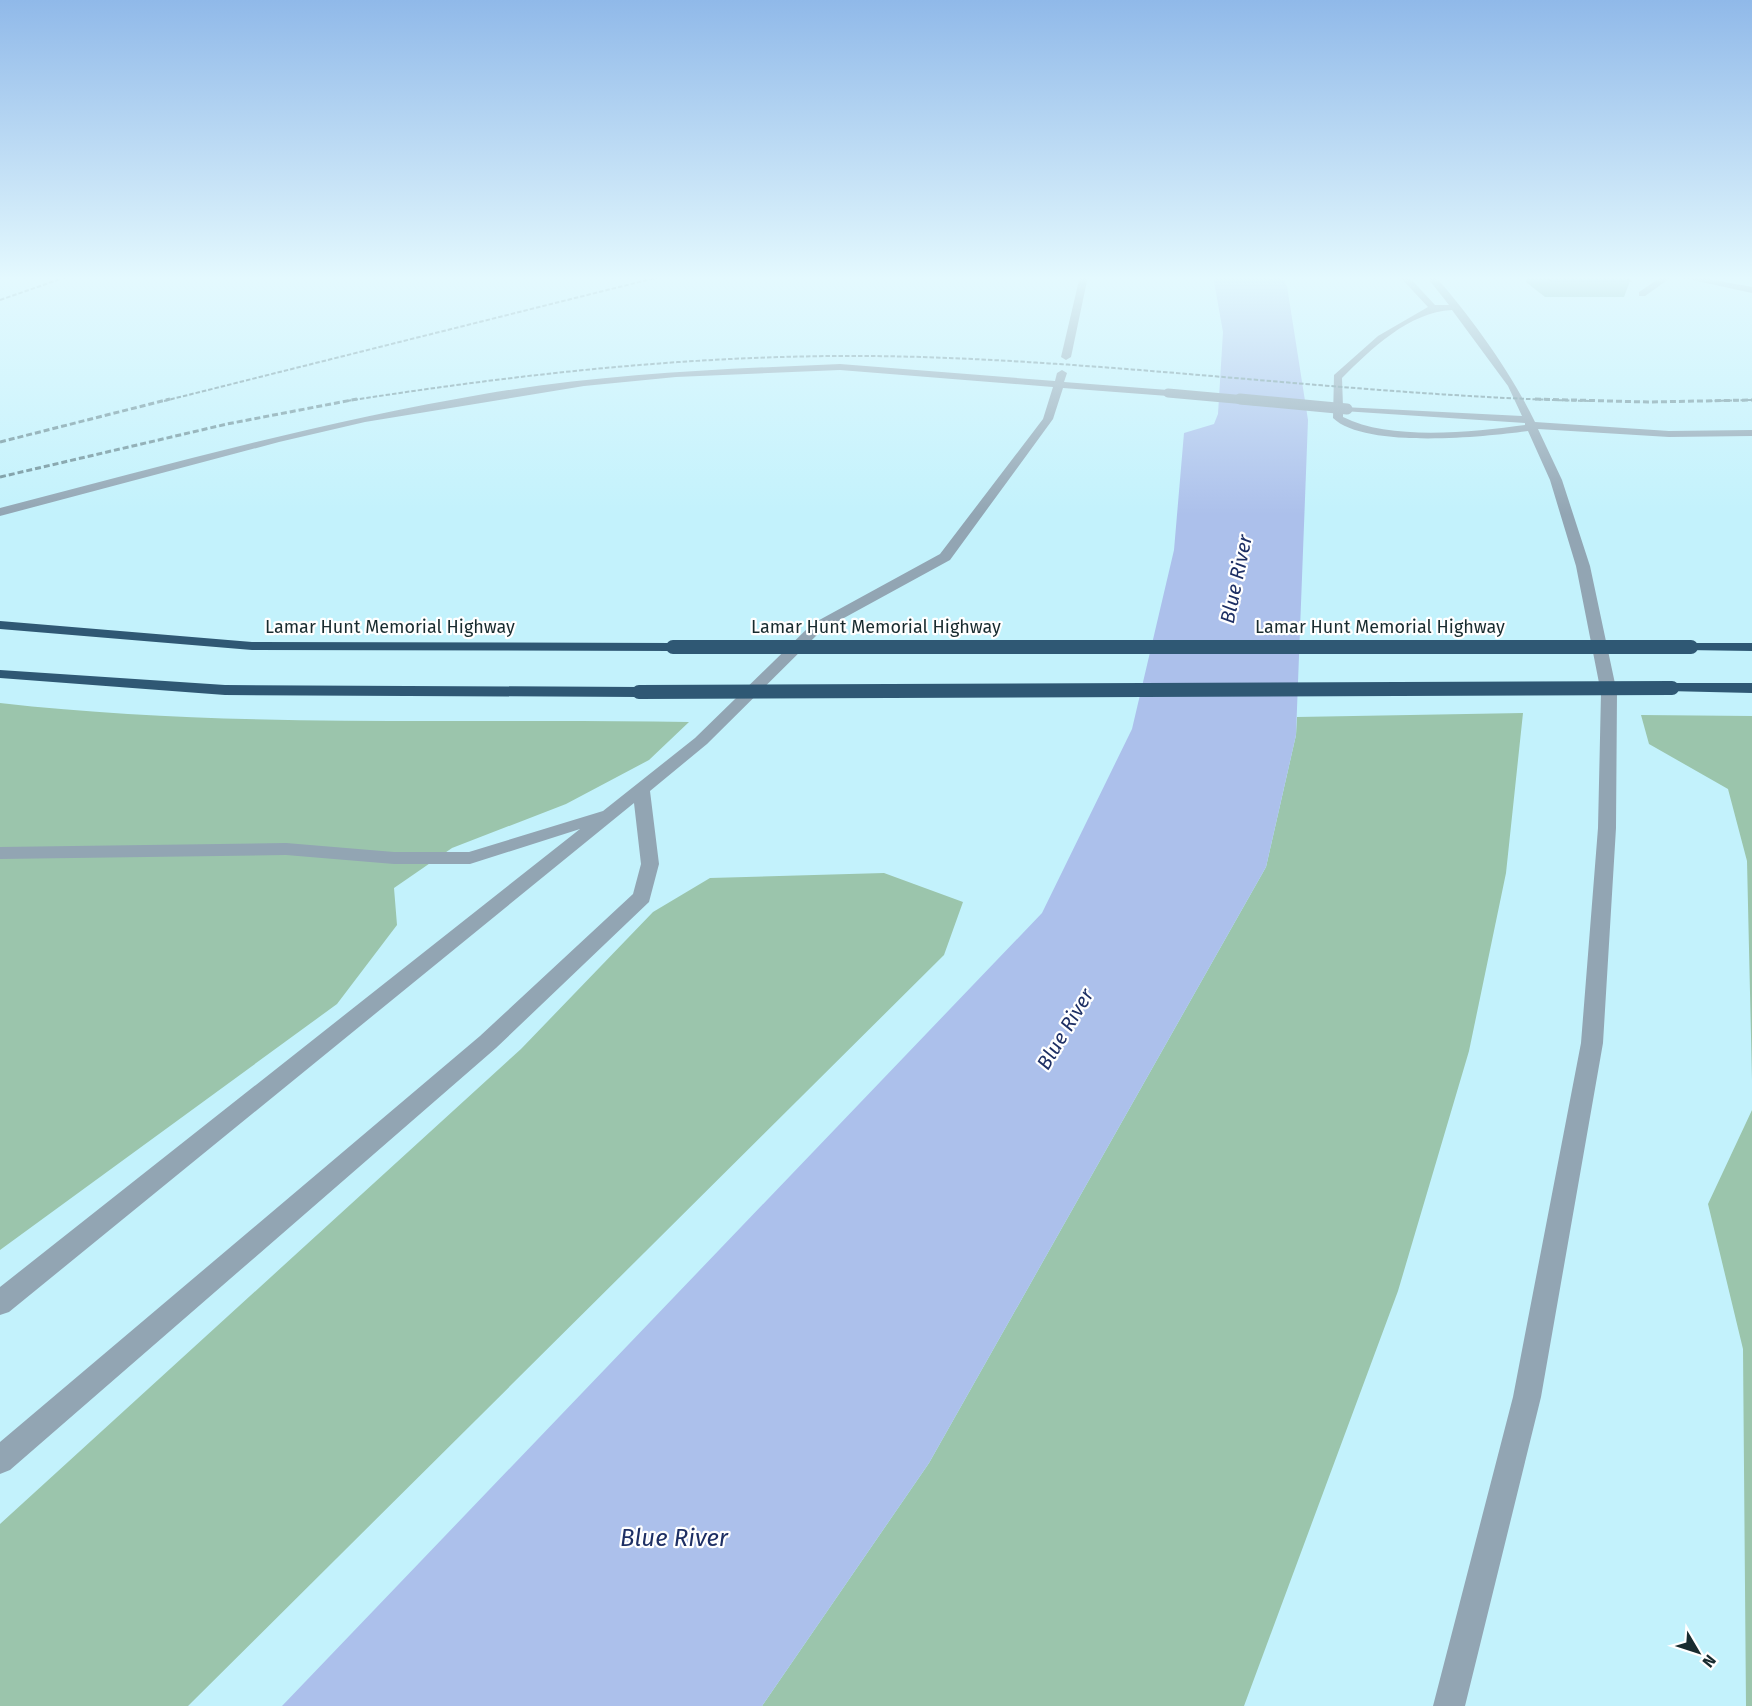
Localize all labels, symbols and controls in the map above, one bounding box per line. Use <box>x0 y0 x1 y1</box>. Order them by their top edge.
water label: Blue River <box>1215 531 1257 626</box>
street label: Lamar Hunt Memorial Highway <box>265 616 515 638</box>
street label: Lamar Hunt Memorial Highway <box>751 616 1001 638</box>
street label: Lamar Hunt Memorial Highway <box>1255 616 1505 638</box>
water label: Blue River <box>1032 983 1099 1074</box>
water label: Blue River <box>620 1524 729 1552</box>
north arrow <box>1668 1622 1728 1682</box>
text: N <box>1699 1651 1720 1671</box>

